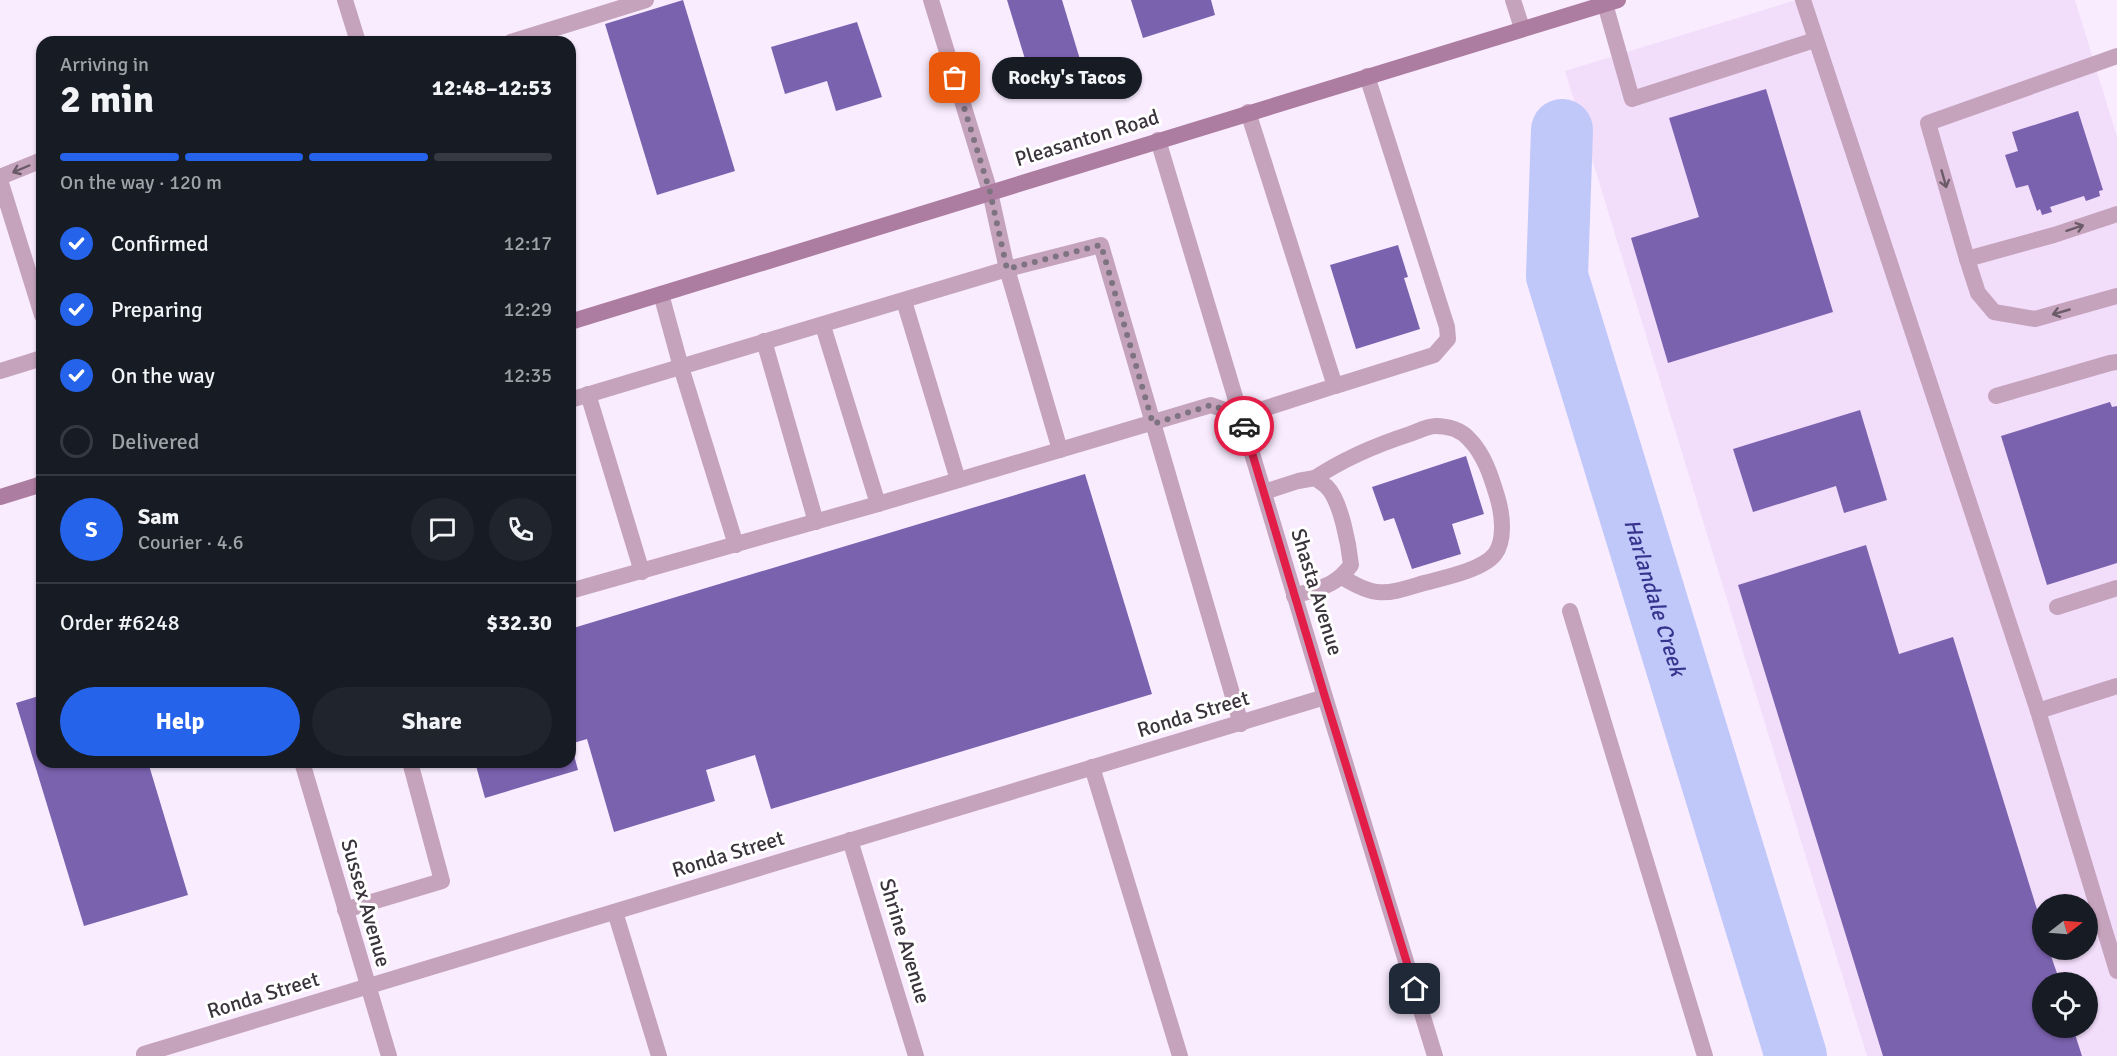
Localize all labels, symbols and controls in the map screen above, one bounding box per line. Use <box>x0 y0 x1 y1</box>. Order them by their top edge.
text: Arriving in <box>60 52 149 77</box>
pin <box>929 52 980 103</box>
callout: Rocky's Tacos <box>991 57 1141 99</box>
icon: bag <box>938 61 971 94</box>
text: Rocky's Tacos <box>1008 65 1126 90</box>
text: 12:48–12:53 <box>432 74 552 101</box>
text: 2 min <box>60 75 154 123</box>
street label: Pleasanton Road <box>1012 104 1162 172</box>
one-way arrow <box>12 164 31 175</box>
one-way arrow <box>1939 169 1950 188</box>
text: On the way · 120 m <box>60 170 222 195</box>
one-way arrow <box>2065 222 2084 233</box>
icon: check <box>60 227 93 260</box>
text: Confirmed <box>111 230 209 257</box>
text: 12:17 <box>503 231 552 256</box>
icon: check <box>60 293 93 326</box>
text: Preparing <box>111 296 203 323</box>
text: 12:29 <box>503 297 552 322</box>
one-way arrow <box>2052 307 2071 318</box>
icon: check <box>60 359 93 392</box>
text: On the way <box>111 362 215 389</box>
text: 12:35 <box>503 363 552 388</box>
courier <box>1214 396 1274 456</box>
icon: car <box>1228 410 1261 443</box>
text: Delivered <box>111 428 199 455</box>
button: chat <box>411 498 474 561</box>
button: phone <box>489 498 552 561</box>
text: Sam <box>138 503 179 530</box>
water label: Harlandale Creek <box>1619 515 1693 681</box>
text: S <box>85 516 98 543</box>
street label: Shasta Avenue <box>1285 525 1349 659</box>
text: Courier · 4.6 <box>138 530 244 555</box>
text: Order #6248 <box>60 609 180 636</box>
text: $32.30 <box>486 609 552 636</box>
street label: Ronda Street <box>1134 685 1252 743</box>
button: Help <box>60 687 300 756</box>
button: Share <box>312 687 552 756</box>
street label: Ronda Street <box>669 825 787 883</box>
street label: Sussex Avenue <box>335 836 397 970</box>
street label: Shrine Avenue <box>874 875 936 1007</box>
north arrow <box>2032 894 2098 960</box>
map controls <box>2032 894 2098 1038</box>
pin <box>1389 963 1440 1014</box>
street label: Ronda Street <box>204 966 322 1024</box>
icon: home <box>1398 972 1431 1005</box>
button: locate <box>2032 972 2098 1038</box>

